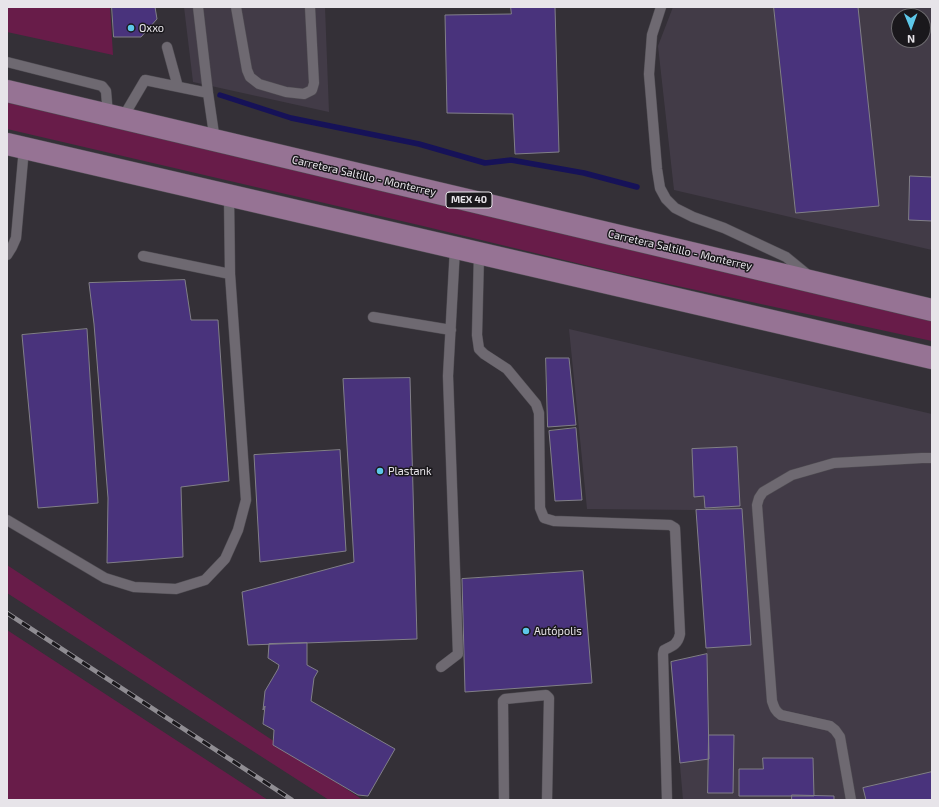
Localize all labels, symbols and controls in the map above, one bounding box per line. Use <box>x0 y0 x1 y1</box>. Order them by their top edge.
north arrow <box>891 8 931 48</box>
place label: Oxxo <box>139 21 164 35</box>
marker: Oxxo <box>126 23 136 33</box>
text: N <box>907 33 915 46</box>
street label: Carretera Saltillo - Monterrey <box>291 153 437 199</box>
road number: MEX 40 <box>446 192 492 208</box>
street label: Carretera Saltillo - Monterrey <box>607 227 753 273</box>
place label: Plastank <box>388 464 432 478</box>
marker: Plastank <box>375 466 385 476</box>
place label: Autópolis <box>534 624 582 638</box>
marker: Autópolis <box>521 626 531 636</box>

